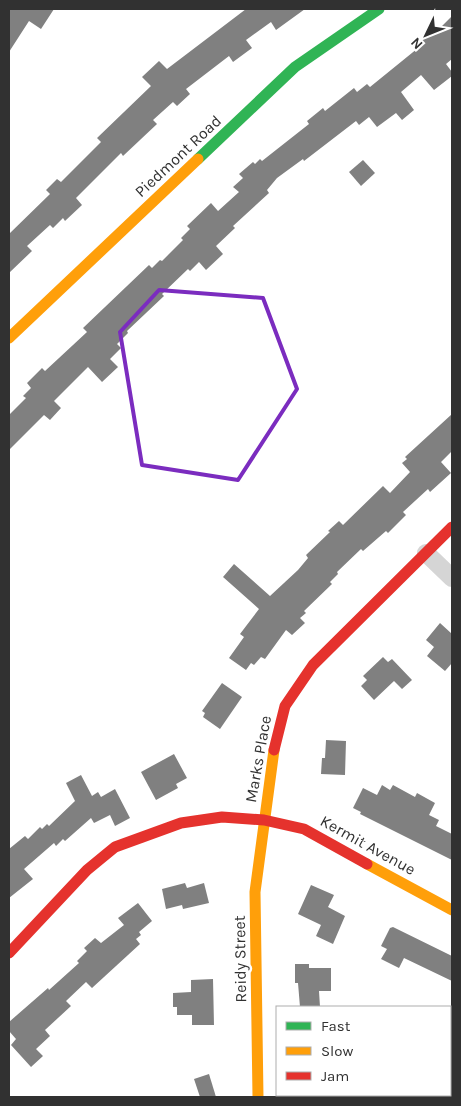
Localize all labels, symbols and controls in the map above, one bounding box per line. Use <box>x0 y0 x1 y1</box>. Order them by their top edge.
north arrow <box>401 10 451 60</box>
text: N <box>407 34 427 53</box>
street label: Piedmont Road <box>131 111 225 201</box>
street label: Marks Place <box>241 714 275 804</box>
street label: Kermit Avenue <box>317 811 419 879</box>
street label: Reidy Street <box>230 915 250 1003</box>
legend <box>276 1006 451 1096</box>
text: Fast <box>321 1017 351 1035</box>
text: Slow <box>321 1042 353 1060</box>
text: Jam <box>321 1067 349 1085</box>

